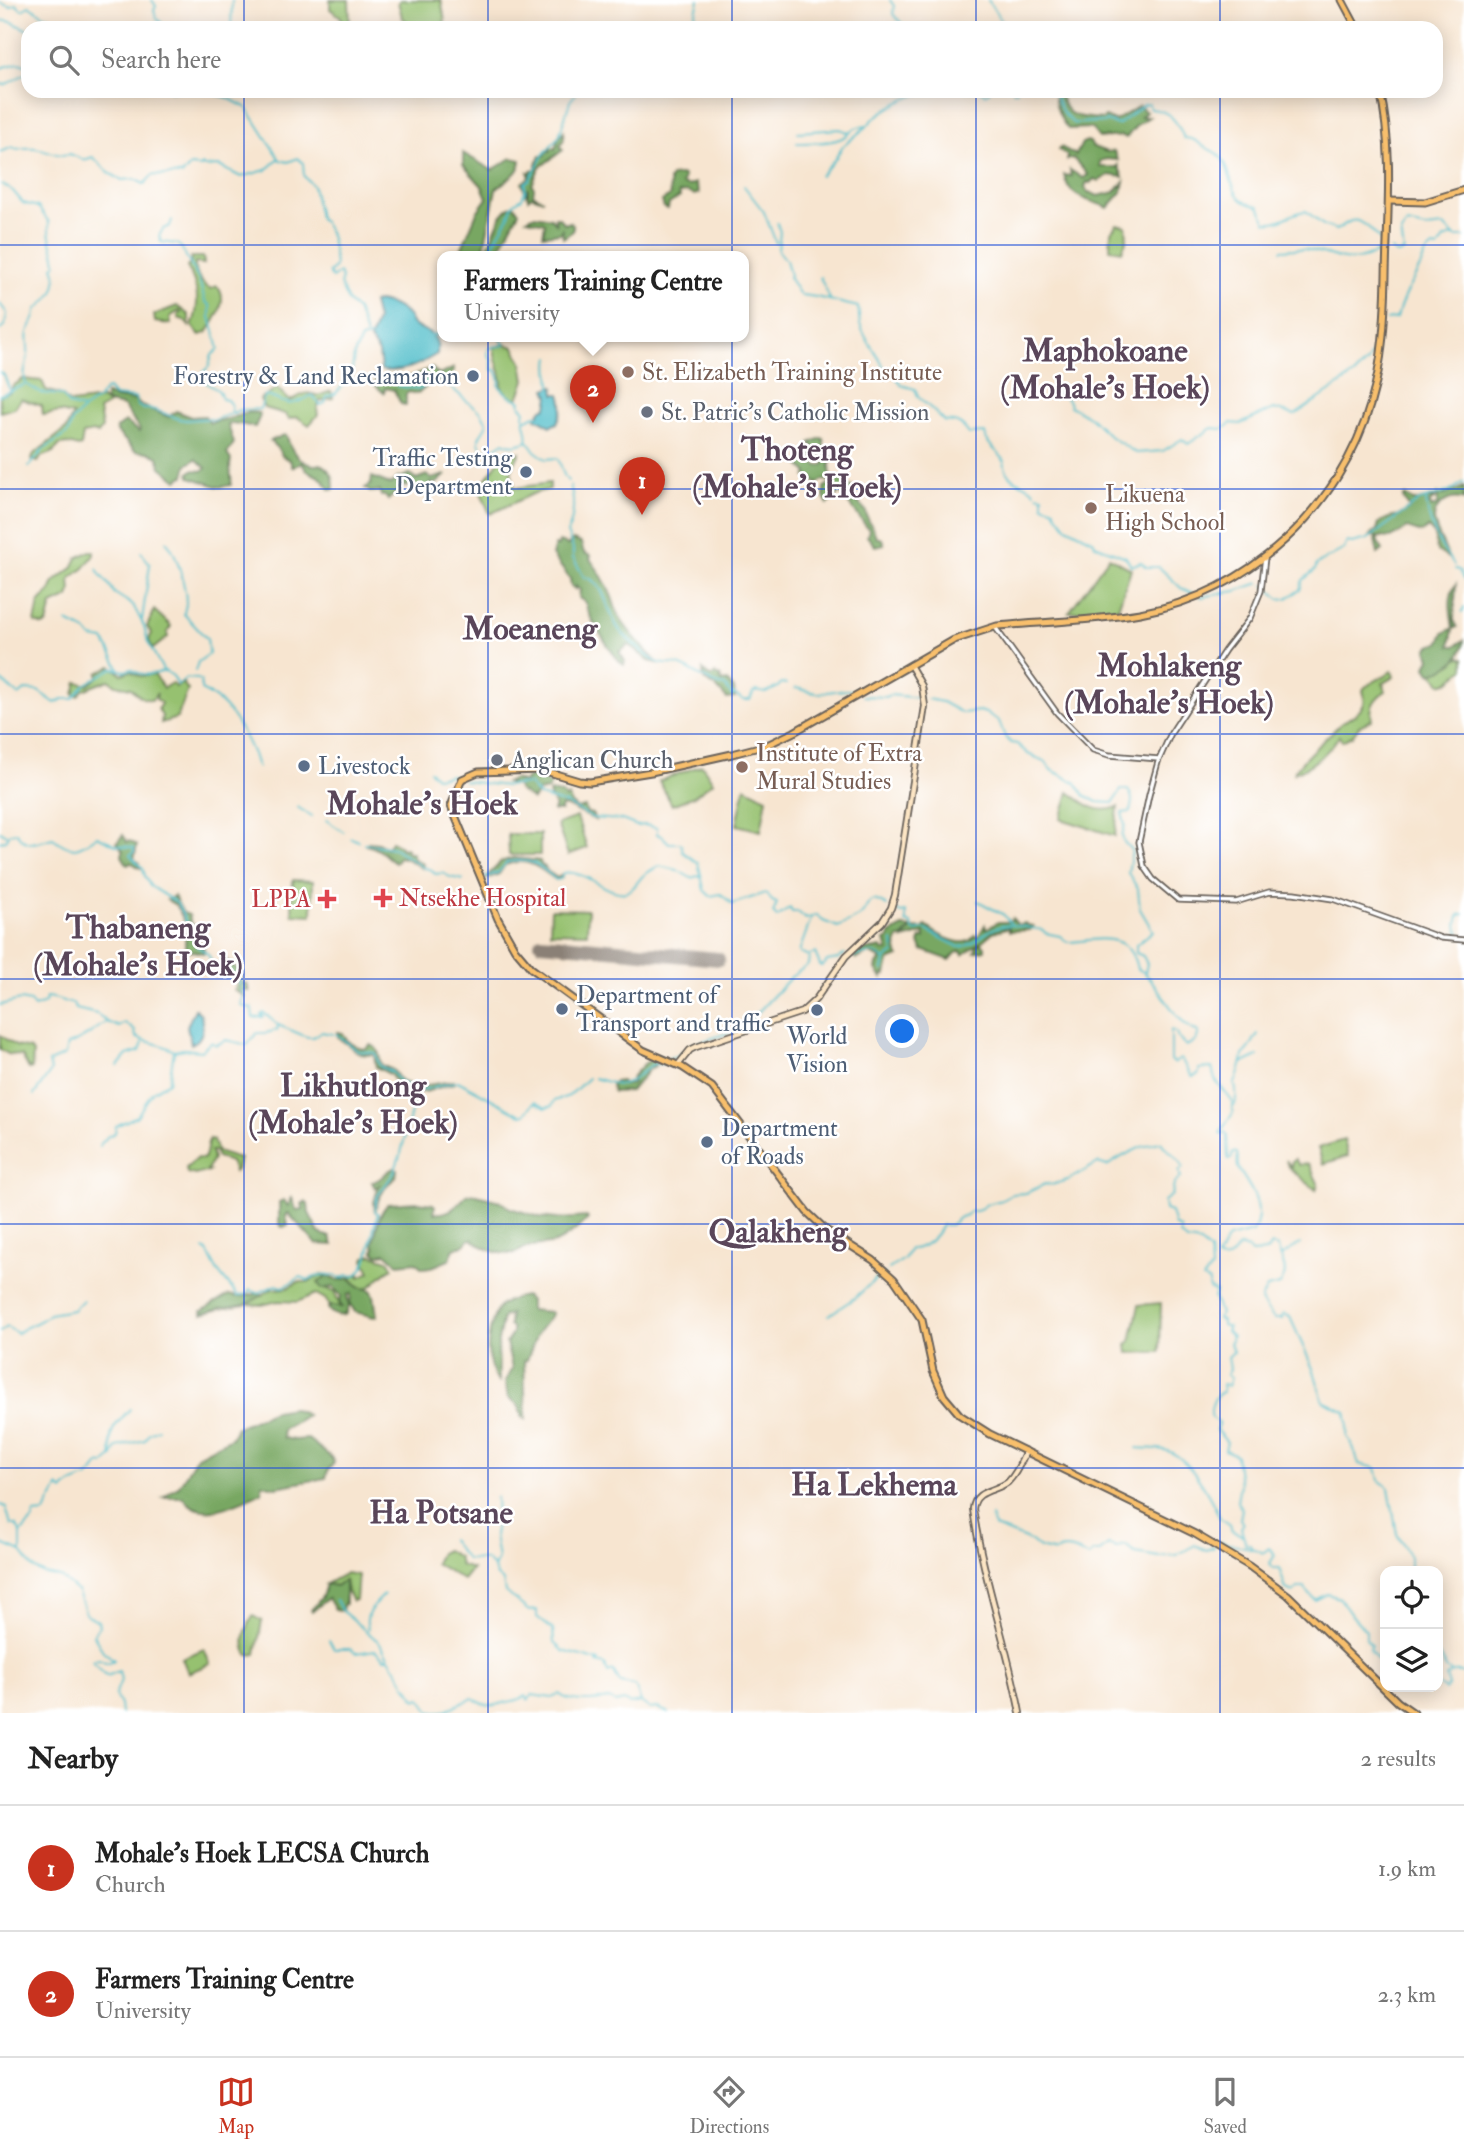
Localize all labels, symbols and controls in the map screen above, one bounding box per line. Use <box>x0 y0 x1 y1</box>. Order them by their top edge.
search box <box>21 21 1443 98</box>
icon: search <box>45 41 83 79</box>
text: Search here <box>101 44 221 76</box>
popup <box>437 251 749 342</box>
text: Farmers Training Centre <box>464 266 722 298</box>
text: University <box>464 298 560 327</box>
district label: Maphokoane (Mohale's Hoek) <box>1000 331 1210 408</box>
place label: St. Elizabeth Training Institute <box>642 357 942 388</box>
place label: Forestry & Land Reclamation <box>173 361 459 392</box>
marker: St. Elizabeth Training Institute <box>620 364 636 380</box>
pin: 2 <box>570 365 616 423</box>
marker: Forestry & Land Reclamation <box>465 368 481 384</box>
place label: St. Patric's Catholic Mission <box>661 397 929 428</box>
marker: St. Patric's Catholic Mission <box>639 404 655 420</box>
district label: Thoteng (Mohale's Hoek) <box>692 430 902 507</box>
place label: Traffic Testing Department <box>373 443 513 502</box>
pin: 1 <box>619 457 665 515</box>
marker: Traffic Testing Department <box>518 464 534 480</box>
place label: Likuena High School <box>1105 479 1225 538</box>
marker: Likuena High School <box>1083 500 1099 516</box>
district label: Moeaneng <box>462 609 598 649</box>
district label: Mohlakeng (Mohale's Hoek) <box>1064 646 1274 723</box>
place label: Institute of Extra Mural Studies <box>756 738 923 797</box>
place label: Anglican Church <box>510 745 674 776</box>
place label: Livestock <box>318 751 411 782</box>
marker: Anglican Church <box>489 752 505 768</box>
marker: Livestock <box>296 758 312 774</box>
marker: Institute of Extra Mural Studies <box>734 759 750 775</box>
district label: Mohale's Hoek <box>325 784 519 824</box>
place label: Ntsekhe Hospital <box>399 883 566 914</box>
place label: LPPA <box>251 884 311 915</box>
marker: Ntsekhe Hospital <box>373 888 393 908</box>
marker: LPPA <box>317 889 337 909</box>
district label: Thabaneng (Mohale's Hoek) <box>33 908 243 985</box>
place label: Department of Transport and traffic <box>576 980 771 1039</box>
marker: Department of Transport and traffic <box>554 1001 570 1017</box>
marker: World Vision <box>809 1002 825 1018</box>
your location <box>885 1014 919 1048</box>
place label: World Vision <box>786 1021 848 1080</box>
district label: Likhutlong (Mohale's Hoek) <box>248 1066 458 1143</box>
place label: Department of Roads <box>721 1113 838 1172</box>
marker: Department of Roads <box>699 1134 715 1150</box>
district label: Qalakheng <box>708 1212 849 1252</box>
district label: Ha Lekhema <box>791 1465 958 1505</box>
district label: Ha Potsane <box>369 1493 513 1533</box>
map controls <box>1380 1566 1443 1692</box>
button: locate <box>1380 1566 1443 1629</box>
button: layers <box>1380 1629 1443 1692</box>
text: Nearby <box>28 1740 118 1777</box>
text: 2 results <box>1361 1744 1436 1773</box>
text: Mohale's Hoek LECSA Church <box>95 1838 429 1870</box>
text: 1 <box>47 1854 55 1883</box>
text: 1.9 km <box>1378 1854 1436 1883</box>
text: Church <box>95 1870 165 1899</box>
text: Farmers Training Centre <box>95 1964 354 1996</box>
text: 2 <box>45 1980 57 2009</box>
text: 2.3 km <box>1377 1980 1436 2009</box>
text: University <box>95 1996 191 2025</box>
tab: Map <box>217 2073 255 2139</box>
tab: Directions <box>689 2073 769 2139</box>
tab: Saved <box>1203 2073 1247 2139</box>

